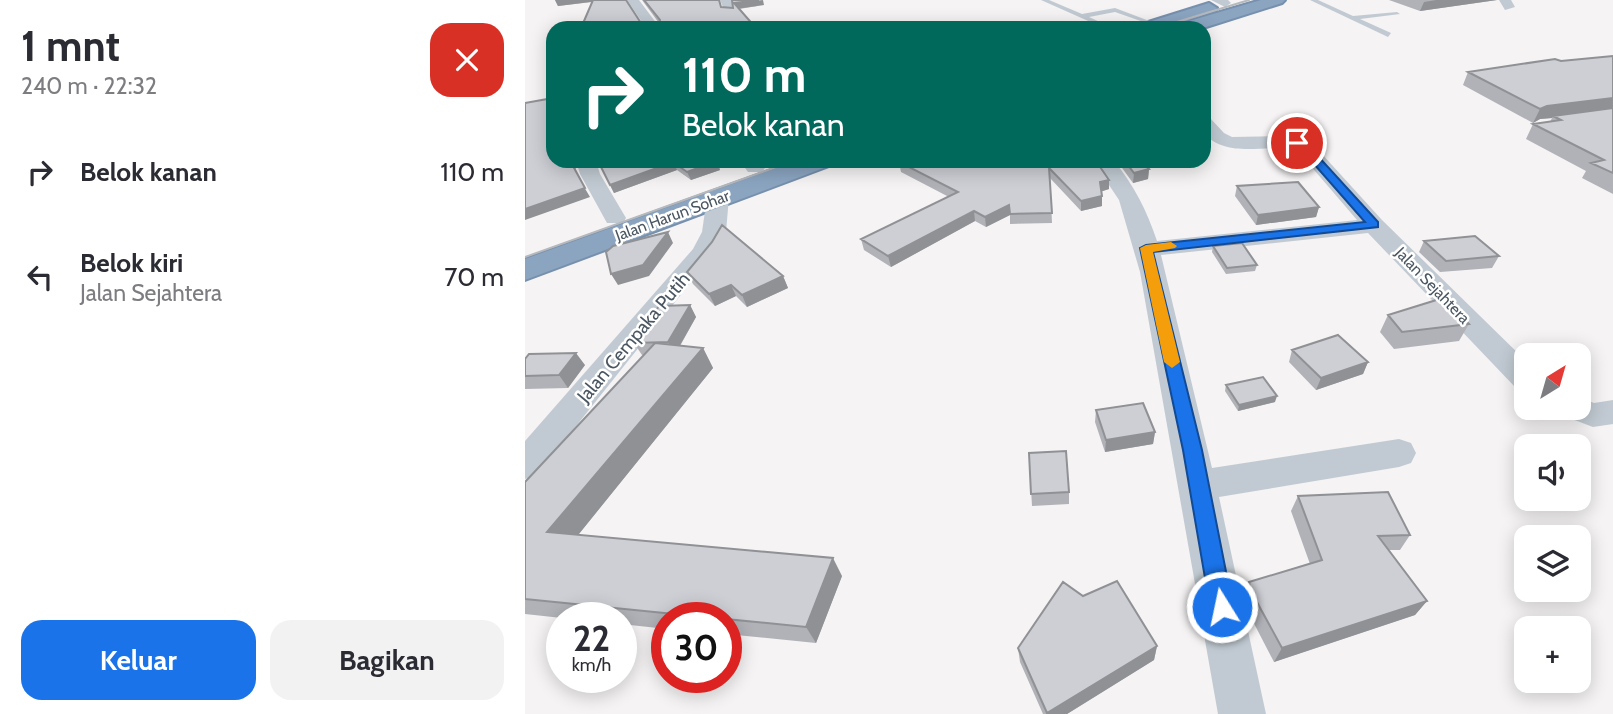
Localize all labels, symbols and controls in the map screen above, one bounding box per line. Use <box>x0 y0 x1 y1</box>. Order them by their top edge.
text: 1 mnt <box>21 20 120 72</box>
button: close <box>430 23 504 97</box>
text: 110 m <box>682 45 806 104</box>
icon: right <box>567 49 658 140</box>
text: 240 m · 22:32 <box>21 72 157 100</box>
text: Belok kanan <box>682 105 845 144</box>
pin <box>1267 113 1327 173</box>
icon: arrive <box>1278 124 1316 162</box>
icon: right <box>21 153 59 191</box>
text: Belok kanan <box>80 156 217 188</box>
text: 110 m <box>440 156 504 188</box>
street label: Jalan Harun Sohar <box>612 186 733 245</box>
street label: Jalan Sejahtera <box>1391 242 1474 328</box>
text: Belok kiri <box>80 247 183 279</box>
icon: left <box>21 258 59 296</box>
text: 70 m <box>444 261 504 293</box>
street label: Jalan Cempaka Putih <box>572 267 695 408</box>
text: Jalan Sejahtera <box>80 279 222 307</box>
north arrow <box>1514 343 1591 420</box>
map controls <box>1514 343 1591 693</box>
button: sound <box>1514 434 1591 511</box>
button: layers <box>1514 525 1591 602</box>
position arrow <box>1185 570 1259 644</box>
speed limit sign: 30 <box>651 602 742 693</box>
button: + <box>1514 616 1591 693</box>
text: 22 <box>573 617 610 660</box>
button: Keluar <box>21 620 256 700</box>
button: Bagikan <box>270 620 504 700</box>
text: km/h <box>572 654 611 676</box>

